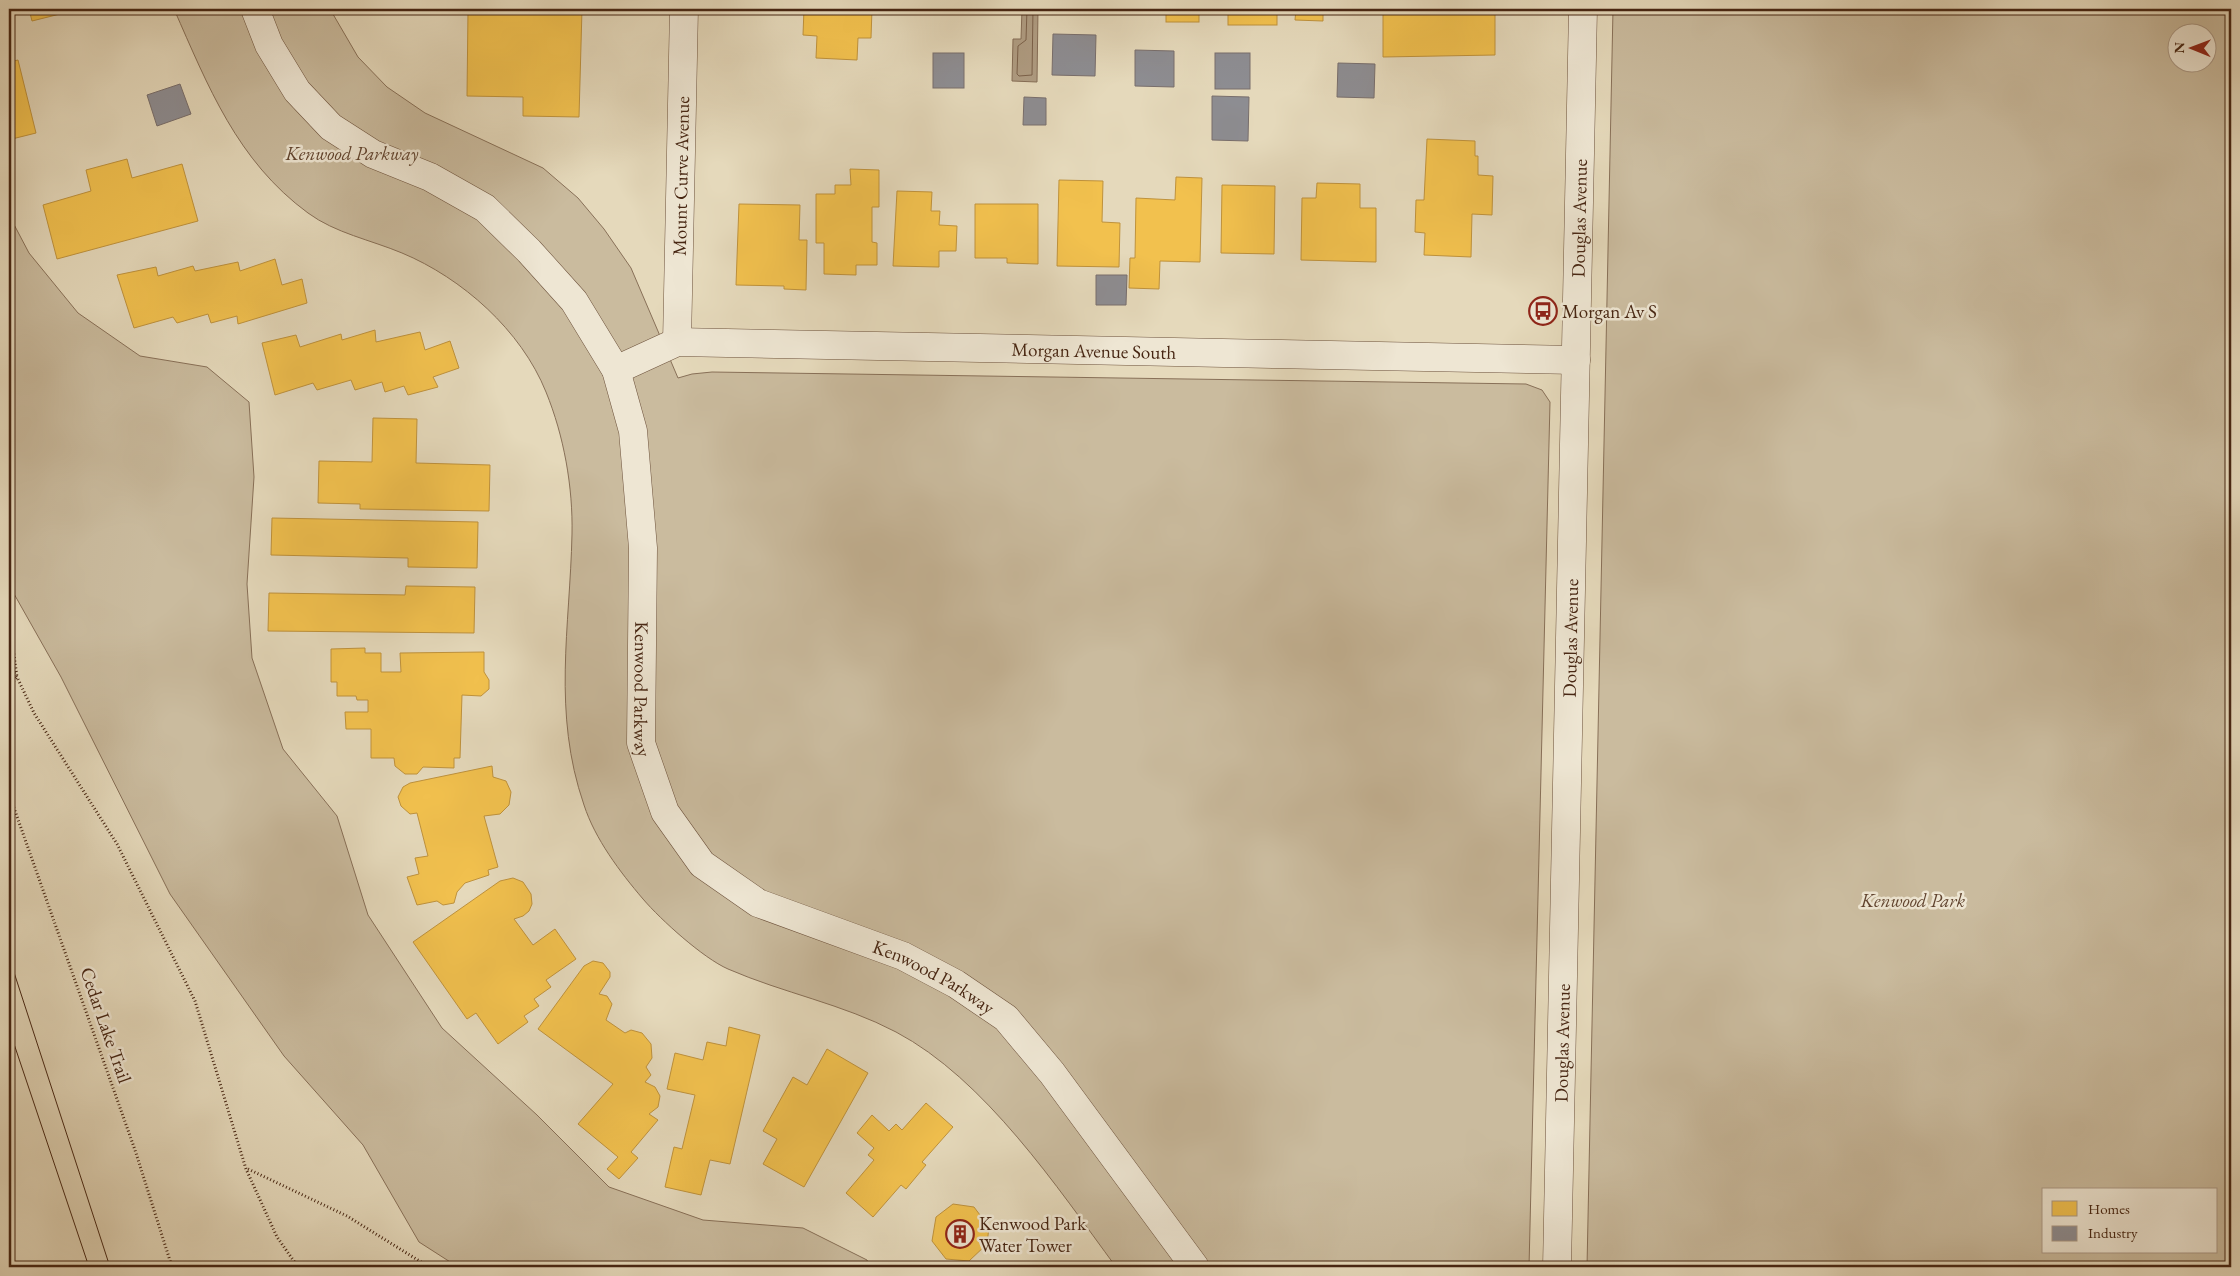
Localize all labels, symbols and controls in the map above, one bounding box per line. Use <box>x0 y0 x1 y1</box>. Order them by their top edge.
north arrow <box>2168 22 2218 72</box>
text: N <box>2170 41 2188 54</box>
street label: Mount Curve Avenue <box>666 96 695 256</box>
park label: Kenwood Parkway <box>285 141 419 166</box>
street label: Douglas Avenue <box>1565 159 1592 278</box>
bus stop icon: Morgan Av S <box>1528 296 1558 326</box>
place label: Morgan Av S <box>1562 299 1657 324</box>
street label: Morgan Avenue South <box>1011 336 1177 364</box>
street label: Douglas Avenue <box>1556 579 1584 698</box>
street label: Kenwood Parkway <box>629 621 658 761</box>
park label: Kenwood Park <box>1860 888 1966 913</box>
street label: Kenwood Parkway <box>869 934 1000 1020</box>
street label: Cedar Lake Trail <box>75 964 138 1087</box>
street label: Douglas Avenue <box>1548 983 1575 1103</box>
legend <box>2042 1188 2218 1254</box>
text: Homes <box>2088 1199 2130 1218</box>
place label: Kenwood Park Water Tower <box>979 1211 1087 1258</box>
building icon: Kenwood Park Water Tower <box>945 1219 975 1249</box>
text: Industry <box>2088 1223 2138 1242</box>

